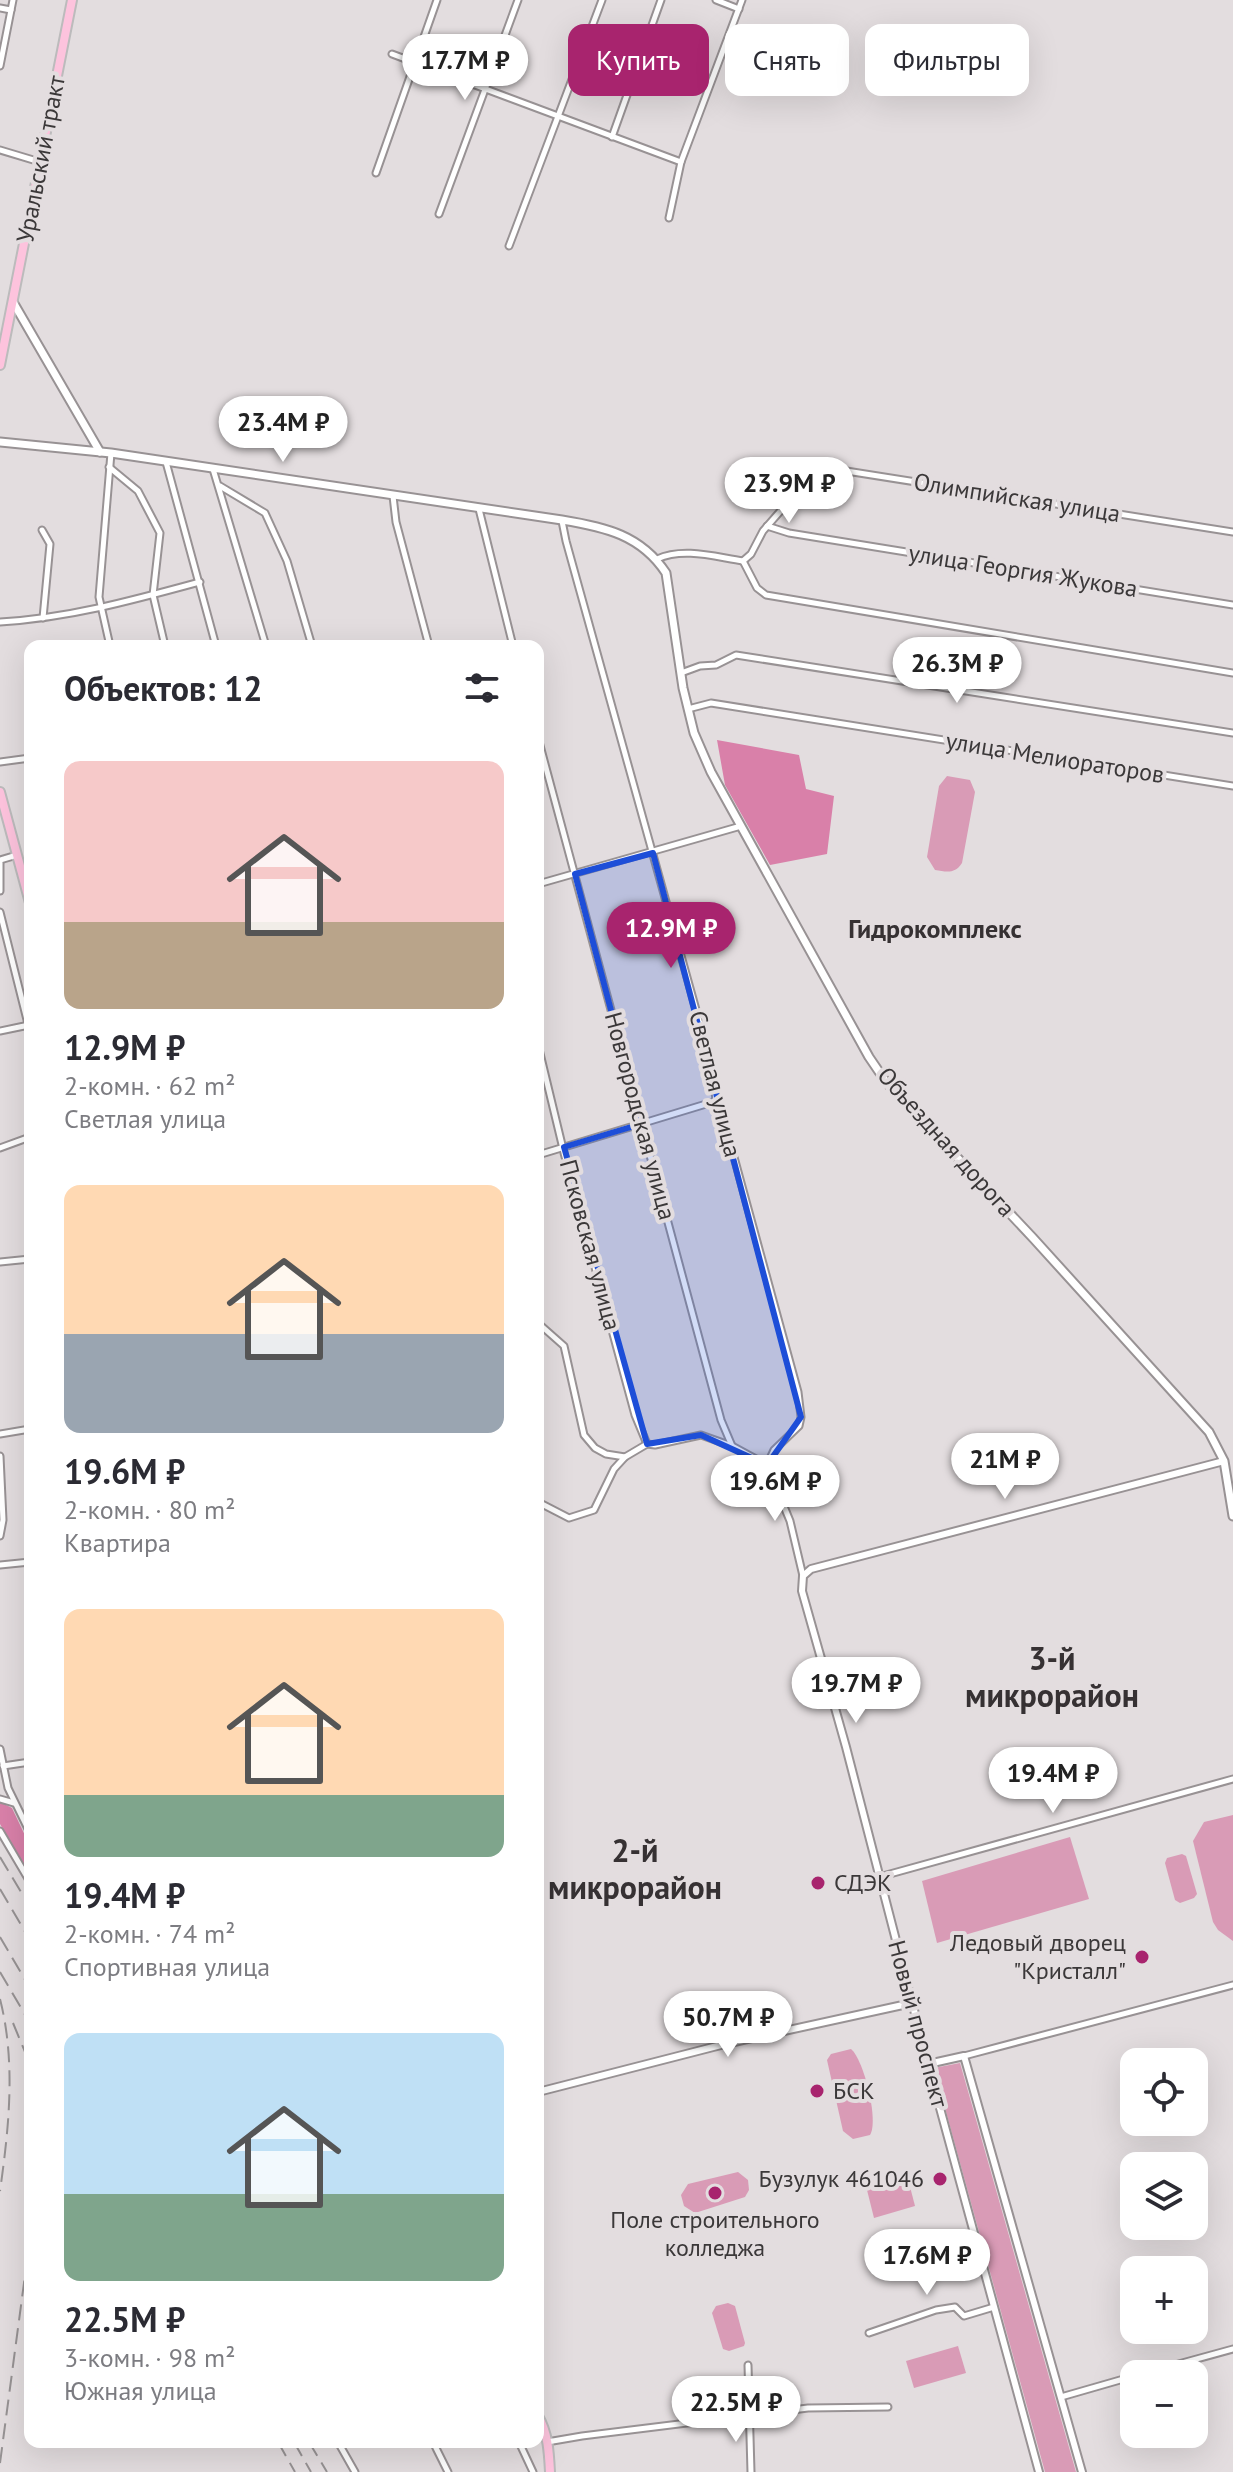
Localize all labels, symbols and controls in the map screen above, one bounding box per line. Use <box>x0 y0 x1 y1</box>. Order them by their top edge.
chip: Купить <box>568 24 709 96</box>
chip: Снять <box>725 24 849 96</box>
chip: Фильтры <box>865 24 1029 96</box>
pin: 17.7M ₽ <box>391 34 539 102</box>
text: 17.7M ₽ <box>420 43 510 76</box>
street label: Уральский тракт <box>9 72 72 245</box>
pin: 23.4M ₽ <box>209 396 357 464</box>
text: 23.4M ₽ <box>237 405 329 438</box>
pin: 23.9M ₽ <box>715 457 863 525</box>
text: 23.9M ₽ <box>743 466 835 499</box>
street label: Олимпийская улица <box>912 466 1122 529</box>
street label: улица Георгия Жукова <box>906 537 1140 604</box>
pin: 26.3M ₽ <box>883 637 1031 705</box>
text: 26.3M ₽ <box>911 646 1003 679</box>
text: Объектов: 12 <box>64 666 263 710</box>
icon: filters <box>460 666 504 710</box>
street label: улица Мелиораторов <box>944 725 1167 790</box>
icon: home <box>212 813 356 957</box>
pin: 12.9M ₽ <box>597 902 745 970</box>
text: 12.9M ₽ <box>625 911 717 944</box>
district label: Гидрокомплекс <box>848 912 1022 945</box>
street label: Светлая улица <box>682 1007 749 1160</box>
street label: Новгородская улица <box>598 1008 683 1223</box>
text: 12.9M ₽ <box>64 1025 185 1069</box>
street label: Объездная дорога <box>871 1060 1022 1223</box>
text: 2-комн. · 62 m² <box>64 1069 235 1102</box>
text: Светлая улица <box>64 1102 226 1135</box>
street label: Псковская улица <box>553 1156 628 1334</box>
icon: home <box>212 1237 356 1381</box>
pin: 21M ₽ <box>949 1433 1061 1501</box>
text: 21M ₽ <box>969 1442 1041 1475</box>
text: 19.6M ₽ <box>64 1449 185 1493</box>
pin: 19.6M ₽ <box>701 1455 849 1523</box>
text: 19.6M ₽ <box>729 1464 821 1497</box>
text: 2-комн. · 80 m² <box>64 1493 235 1526</box>
text: Квартира <box>64 1526 171 1559</box>
district label: 3-й микрорайон <box>965 1637 1139 1716</box>
pin: 19.7M ₽ <box>782 1657 930 1725</box>
icon: home <box>212 1661 356 1805</box>
text: 19.7M ₽ <box>810 1666 902 1699</box>
pin: 19.4M ₽ <box>979 1747 1127 1815</box>
text: 19.4M ₽ <box>1007 1756 1099 1789</box>
district label: 2-й микрорайон <box>548 1829 722 1908</box>
place label: СДЭК <box>834 1867 892 1898</box>
text: 19.4M ₽ <box>64 1873 185 1917</box>
marker: СДЭК <box>809 1874 827 1892</box>
text: 2-комн. · 74 m² <box>64 1917 235 1950</box>
place label: Ледовый дворец "Кристалл" <box>949 1927 1126 1986</box>
street label: Новый проспект <box>881 1937 956 2111</box>
marker: Ледовый дворец "Кристалл" <box>1133 1948 1151 1966</box>
text: Спортивная улица <box>64 1950 270 1983</box>
pin: 50.7M ₽ <box>654 1991 802 2059</box>
text: 50.7M ₽ <box>682 2000 774 2033</box>
map controls <box>1120 2048 1208 2448</box>
button: locate <box>1120 2048 1208 2136</box>
place label: БСК <box>833 2075 875 2106</box>
marker: БСК <box>808 2082 826 2100</box>
icon: home <box>212 2085 356 2229</box>
button: layers <box>1120 2152 1208 2240</box>
place label: Бузулук 461046 <box>759 2163 924 2194</box>
marker: Бузулук 461046 <box>931 2170 949 2188</box>
marker: Поле строительного колледжа <box>706 2184 724 2202</box>
place label: Поле строительного колледжа <box>610 2204 820 2263</box>
pin: 17.6M ₽ <box>853 2229 1001 2297</box>
text: 17.6M ₽ <box>882 2238 972 2271</box>
button: + <box>1120 2256 1208 2344</box>
text: 22.5M ₽ <box>64 2297 185 2341</box>
text: 3-комн. · 98 m² <box>64 2341 235 2374</box>
button: − <box>1120 2360 1208 2448</box>
text: Южная улица <box>64 2374 217 2407</box>
pin: 22.5M ₽ <box>662 2376 810 2444</box>
text: 22.5M ₽ <box>690 2385 782 2418</box>

